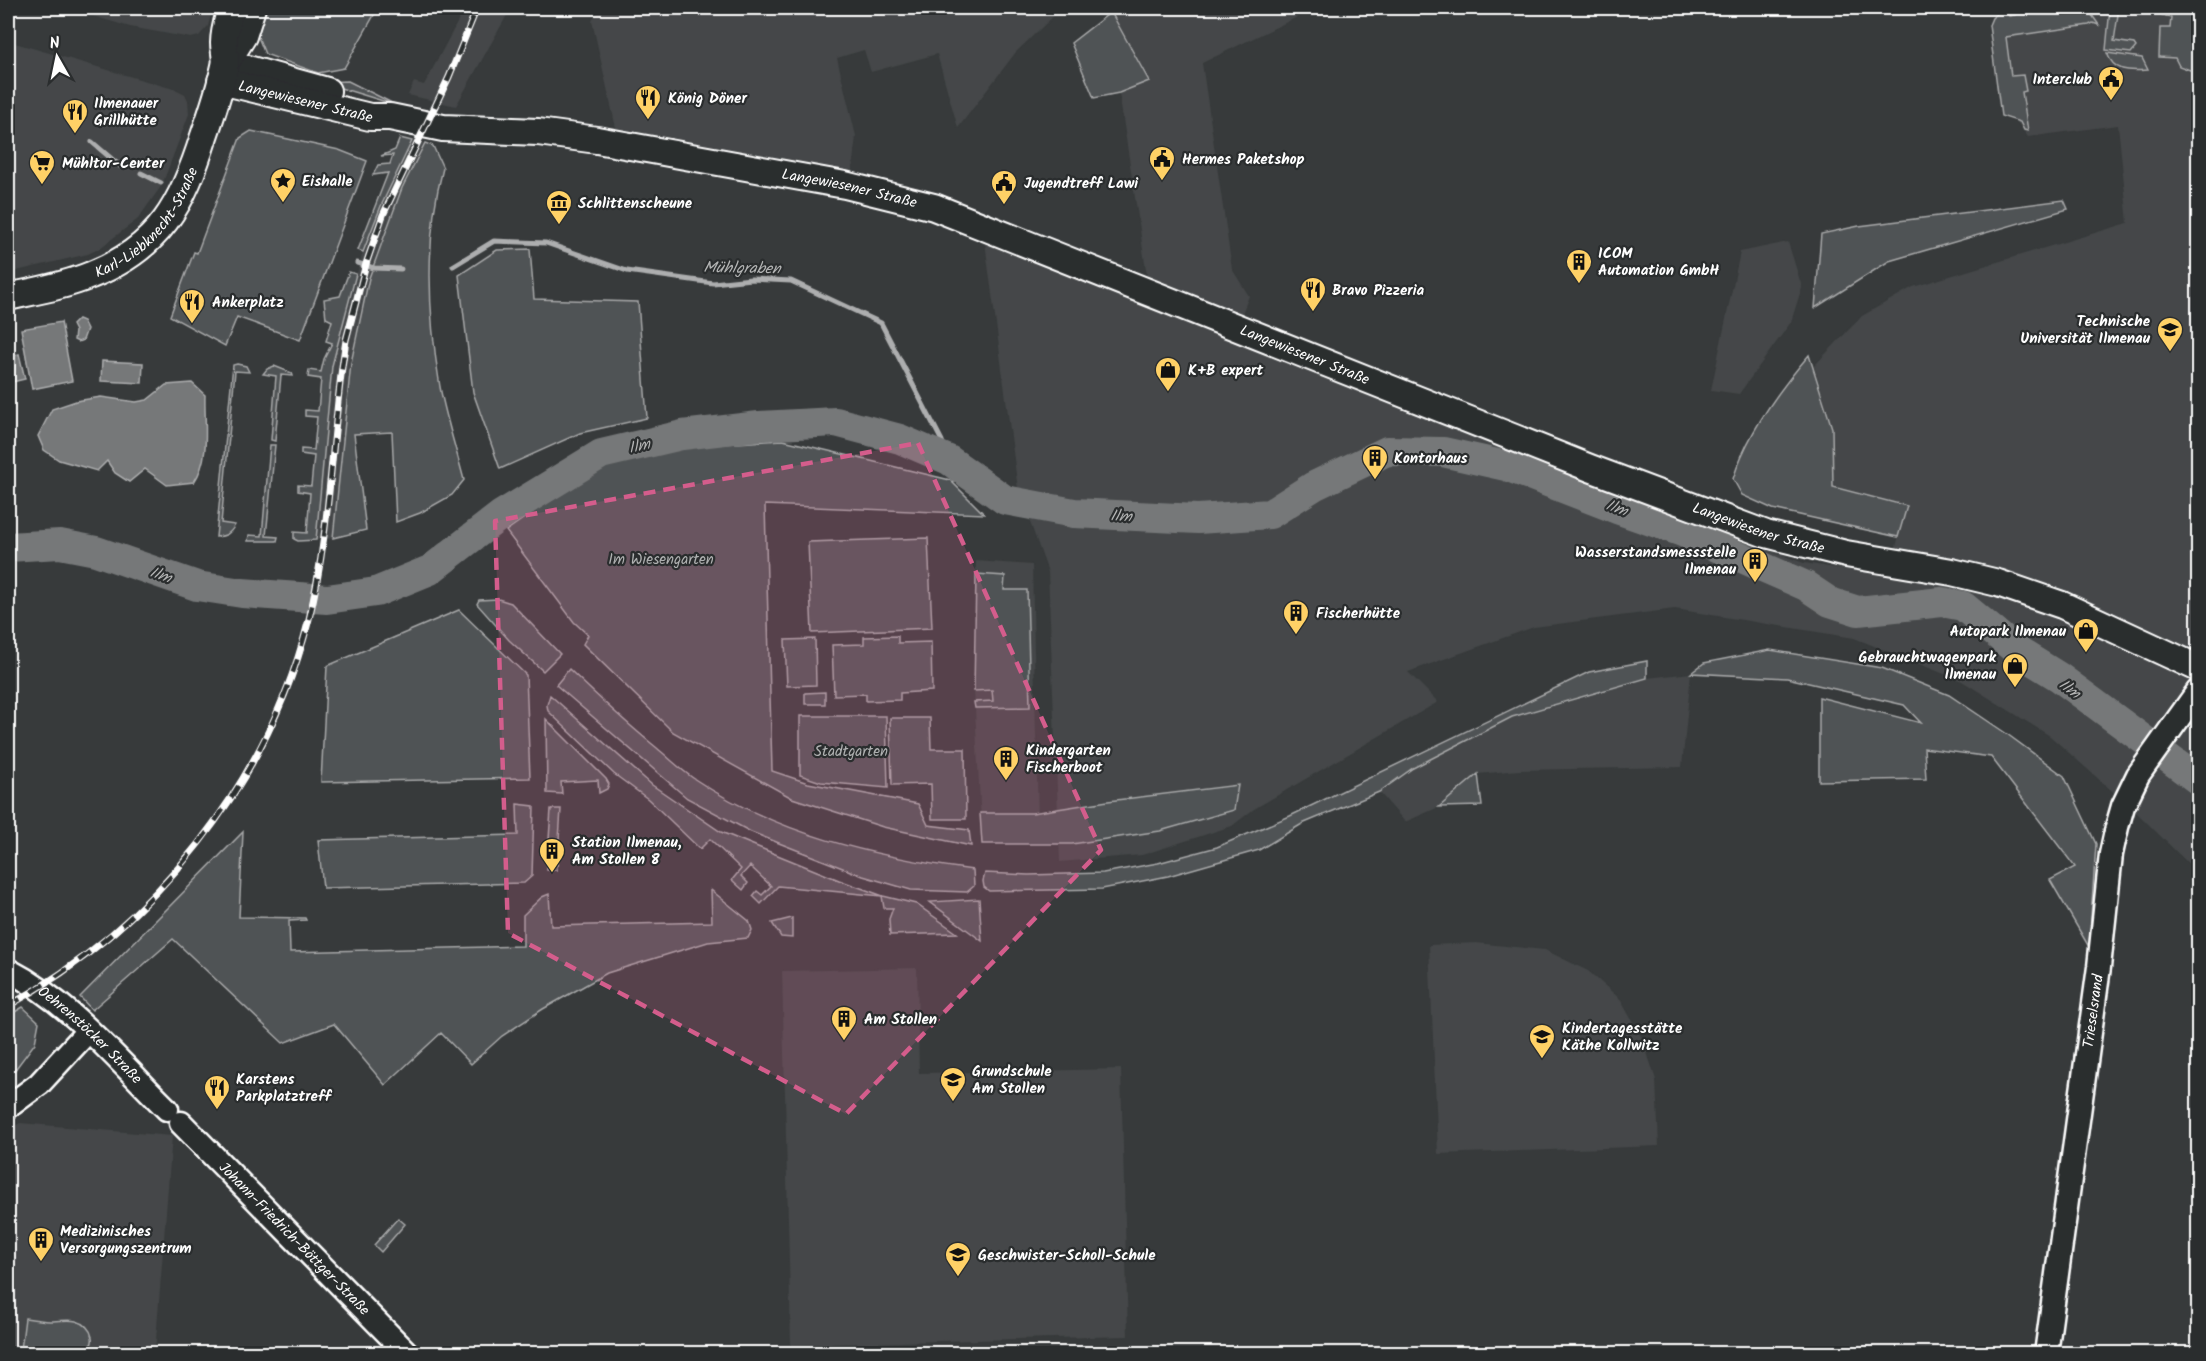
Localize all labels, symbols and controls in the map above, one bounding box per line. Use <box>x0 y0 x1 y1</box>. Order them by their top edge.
north arrow <box>27 27 87 87</box>
text: N <box>48 31 62 57</box>
public building icon: Interclub <box>2096 64 2126 102</box>
place label: Interclub <box>2032 68 2092 92</box>
street label: Langewiesener Straße <box>236 75 375 130</box>
restaurant icon: König Döner <box>633 83 663 121</box>
place label: König Döner <box>668 87 747 111</box>
place label: Ilmenauer Grillhütte <box>94 92 159 133</box>
restaurant icon: Ilmenauer Grillhütte <box>60 97 90 135</box>
public building icon: Hermes Paketshop <box>1147 144 1177 182</box>
supermarket icon: Mühltor-Center <box>27 148 57 186</box>
place label: Hermes Paketshop <box>1182 148 1305 172</box>
place label: Mühltor-Center <box>62 152 165 176</box>
street label: Langewiesener Straße <box>780 163 920 215</box>
street label: Karl-Liebknecht-Straße <box>91 164 205 285</box>
place icon: Eishalle <box>268 166 298 204</box>
public building icon: Jugendtreff Lawi <box>989 168 1019 206</box>
place label: Eishalle <box>302 170 353 194</box>
place label: Jugendtreff Lawi <box>1024 172 1139 196</box>
museum icon: Schlittenscheune <box>544 188 574 226</box>
place label: Schlittenscheune <box>578 192 693 216</box>
place label: ICOM Automation GmbH <box>1598 242 1720 283</box>
building icon: ICOM Automation GmbH <box>1564 247 1594 285</box>
water label: Mühlgraben <box>703 255 782 282</box>
restaurant icon: Bravo Pizzeria <box>1298 275 1328 313</box>
place label: Bravo Pizzeria <box>1332 279 1425 303</box>
restaurant icon: Ankerplatz <box>177 287 207 325</box>
place label: Ankerplatz <box>212 291 284 315</box>
place label: Technische Universität Ilmenau <box>2020 310 2151 351</box>
school or university icon: Technische Universität Ilmenau <box>2155 315 2185 353</box>
street label: Langewiesener Straße <box>1236 319 1373 392</box>
shop icon: K+B expert <box>1153 355 1183 393</box>
place label: K+B expert <box>1188 359 1263 383</box>
water label: Ilm <box>626 432 654 461</box>
building icon: Kontorhaus <box>1360 443 1390 481</box>
place label: Kontorhaus <box>1394 447 1468 471</box>
water label: Ilm <box>1602 493 1632 524</box>
street label: Langewiesener Straße <box>1689 496 1827 561</box>
water label: Ilm <box>1109 503 1134 530</box>
place label: Wasserstandsmessstelle Ilmenau <box>1575 541 1737 582</box>
building icon: Wasserstandsmessstelle Ilmenau <box>1740 546 1770 584</box>
park label: Im Wiesengarten <box>608 548 714 572</box>
water label: Ilm <box>146 560 176 591</box>
building icon: Fischerhütte <box>1281 598 1311 636</box>
place label: Fischerhütte <box>1316 602 1401 626</box>
shop icon: Autopark Ilmenau <box>2071 616 2101 654</box>
place label: Autopark Ilmenau <box>1950 620 2067 644</box>
place label: Gebrauchtwagenpark Ilmenau <box>1859 646 1997 687</box>
shop icon: Gebrauchtwagenpark Ilmenau <box>2000 651 2030 689</box>
water label: Ilm <box>2053 673 2086 706</box>
place label: Kindergarten Fischerboot <box>1026 739 1111 780</box>
park label: Stadtgarten <box>814 740 888 764</box>
building icon: Kindergarten Fischerboot <box>991 744 1021 782</box>
place label: Station Ilmenau, Am Stollen 8 <box>572 831 682 872</box>
building icon: Station Ilmenau, Am Stollen 8 <box>537 836 567 874</box>
street label: Trieselsrand <box>2077 973 2111 1050</box>
street label: Oehrenstöcker Straße <box>32 980 148 1090</box>
building icon: Am Stollen <box>829 1004 859 1042</box>
place label: Am Stollen <box>864 1008 937 1032</box>
place label: Kindertagesstätte Käthe Kollwitz <box>1562 1017 1683 1058</box>
school or university icon: Kindertagesstätte Käthe Kollwitz <box>1527 1022 1557 1060</box>
place label: Grundschule Am Stollen <box>972 1060 1052 1101</box>
school or university icon: Grundschule Am Stollen <box>938 1065 968 1103</box>
place label: Karstens Parkplatztreff <box>236 1068 332 1109</box>
restaurant icon: Karstens Parkplatztreff <box>202 1073 232 1111</box>
street label: Johann-Friedrich-Böttger-Straße <box>212 1157 375 1322</box>
place label: Medizinisches Versorgungszentrum <box>60 1220 192 1261</box>
building icon: Medizinisches Versorgungszentrum <box>26 1225 56 1263</box>
school or university icon: Geschwister-Scholl-Schule <box>943 1240 973 1278</box>
place label: Geschwister-Scholl-Schule <box>978 1244 1156 1268</box>

